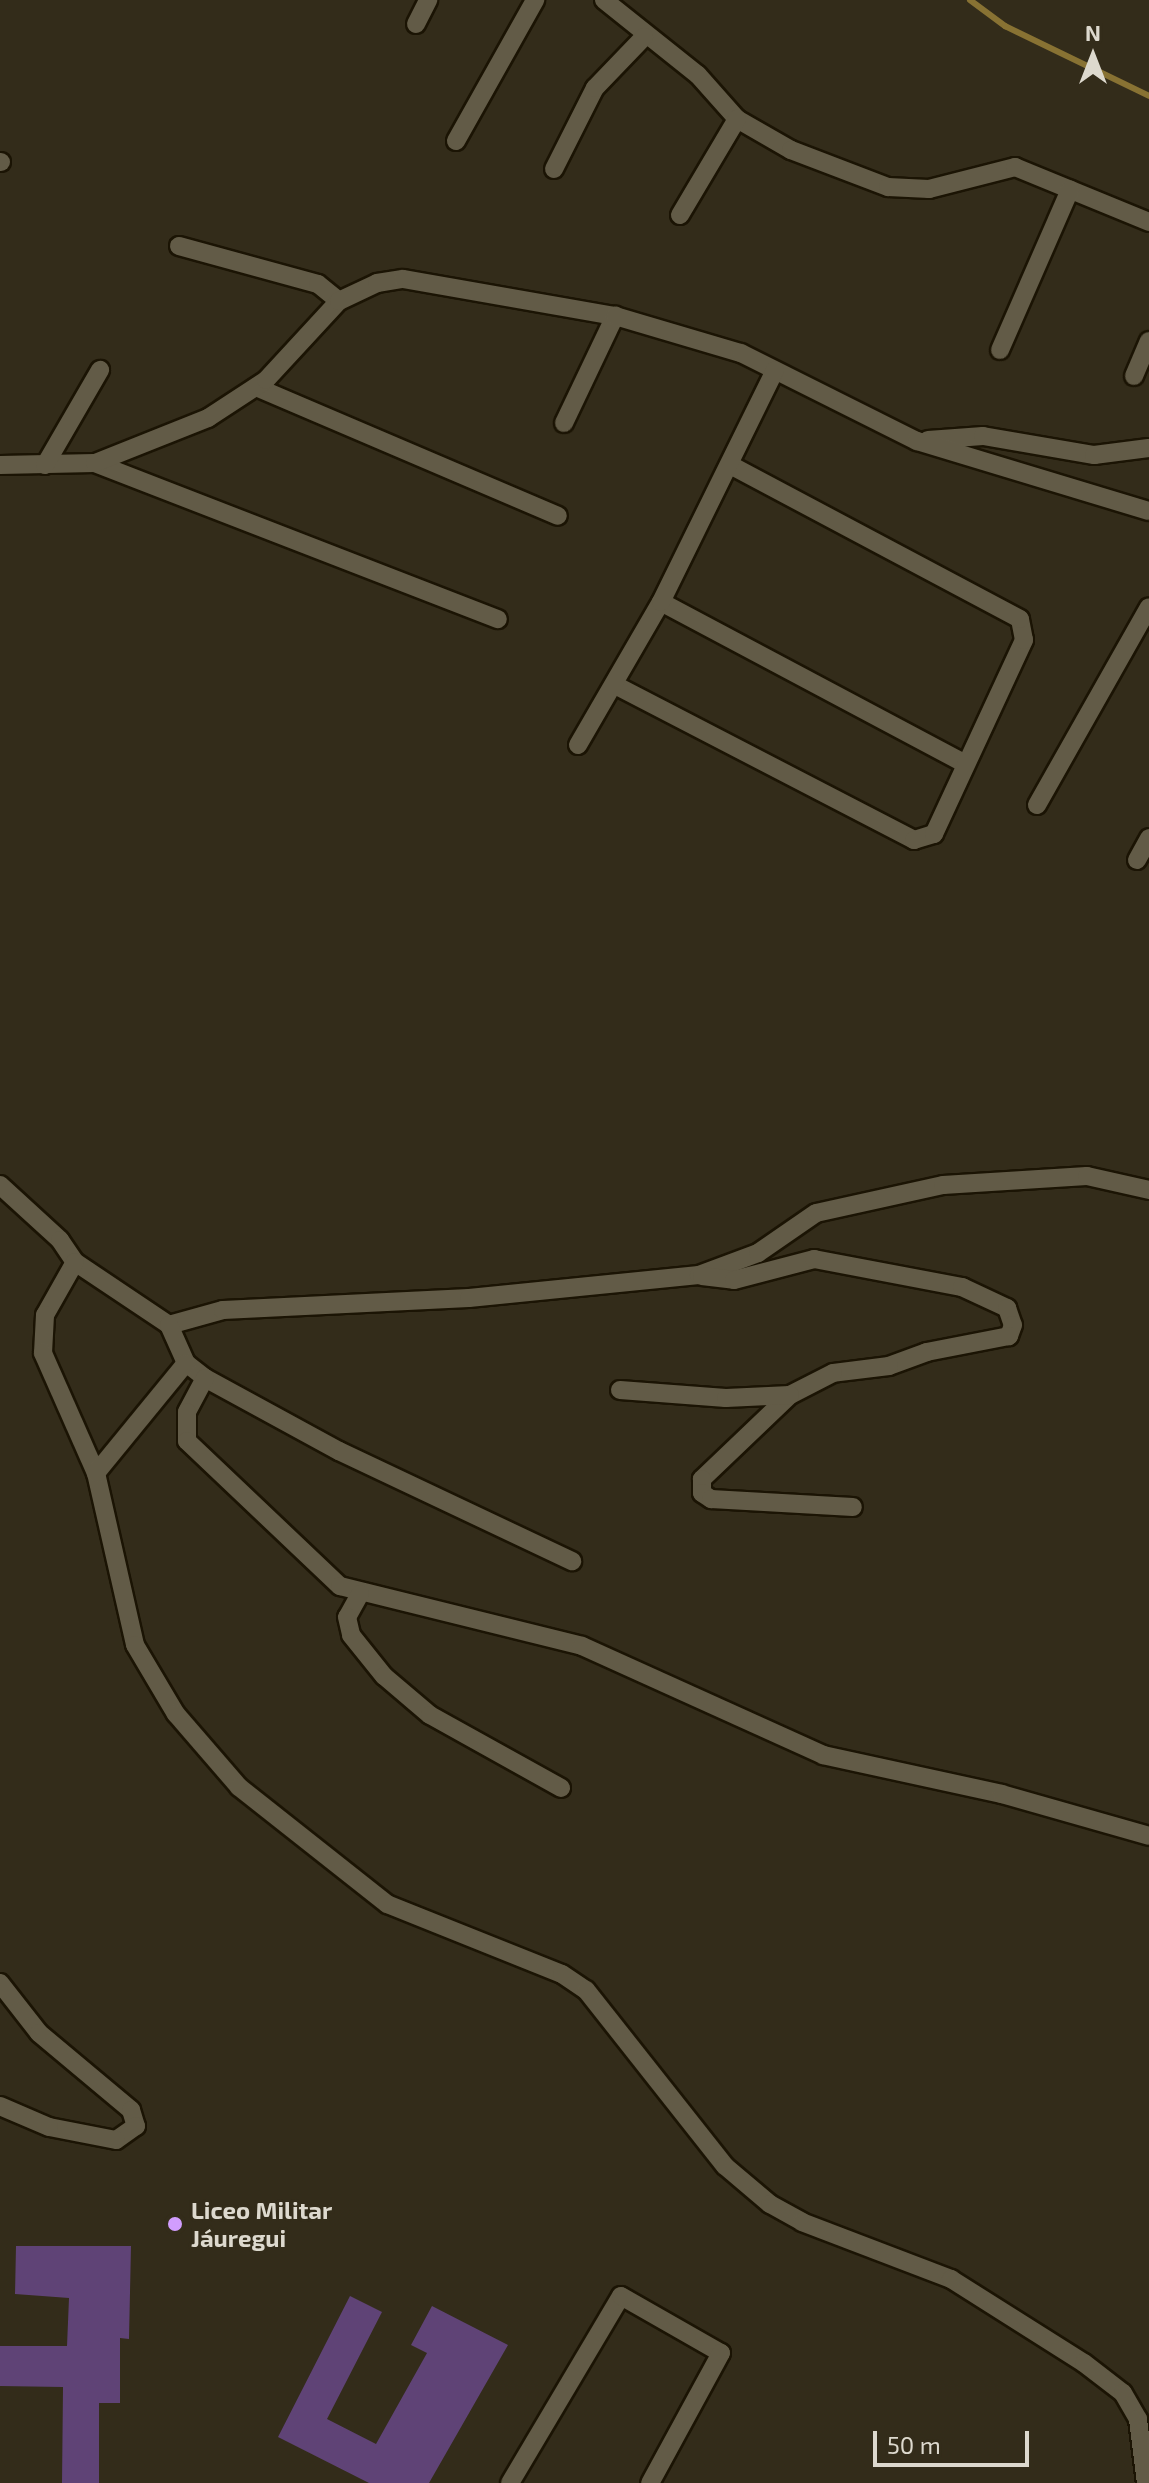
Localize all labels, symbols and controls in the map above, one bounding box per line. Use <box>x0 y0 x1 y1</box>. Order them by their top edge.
north arrow <box>1053 16 1133 96</box>
text: N <box>1085 19 1101 45</box>
place label: Liceo Militar Jáuregui <box>191 2196 332 2252</box>
marker: Liceo Militar Jáuregui <box>166 2215 184 2233</box>
scale bar <box>877 2415 1033 2465</box>
text: 50 m <box>887 2430 941 2459</box>

